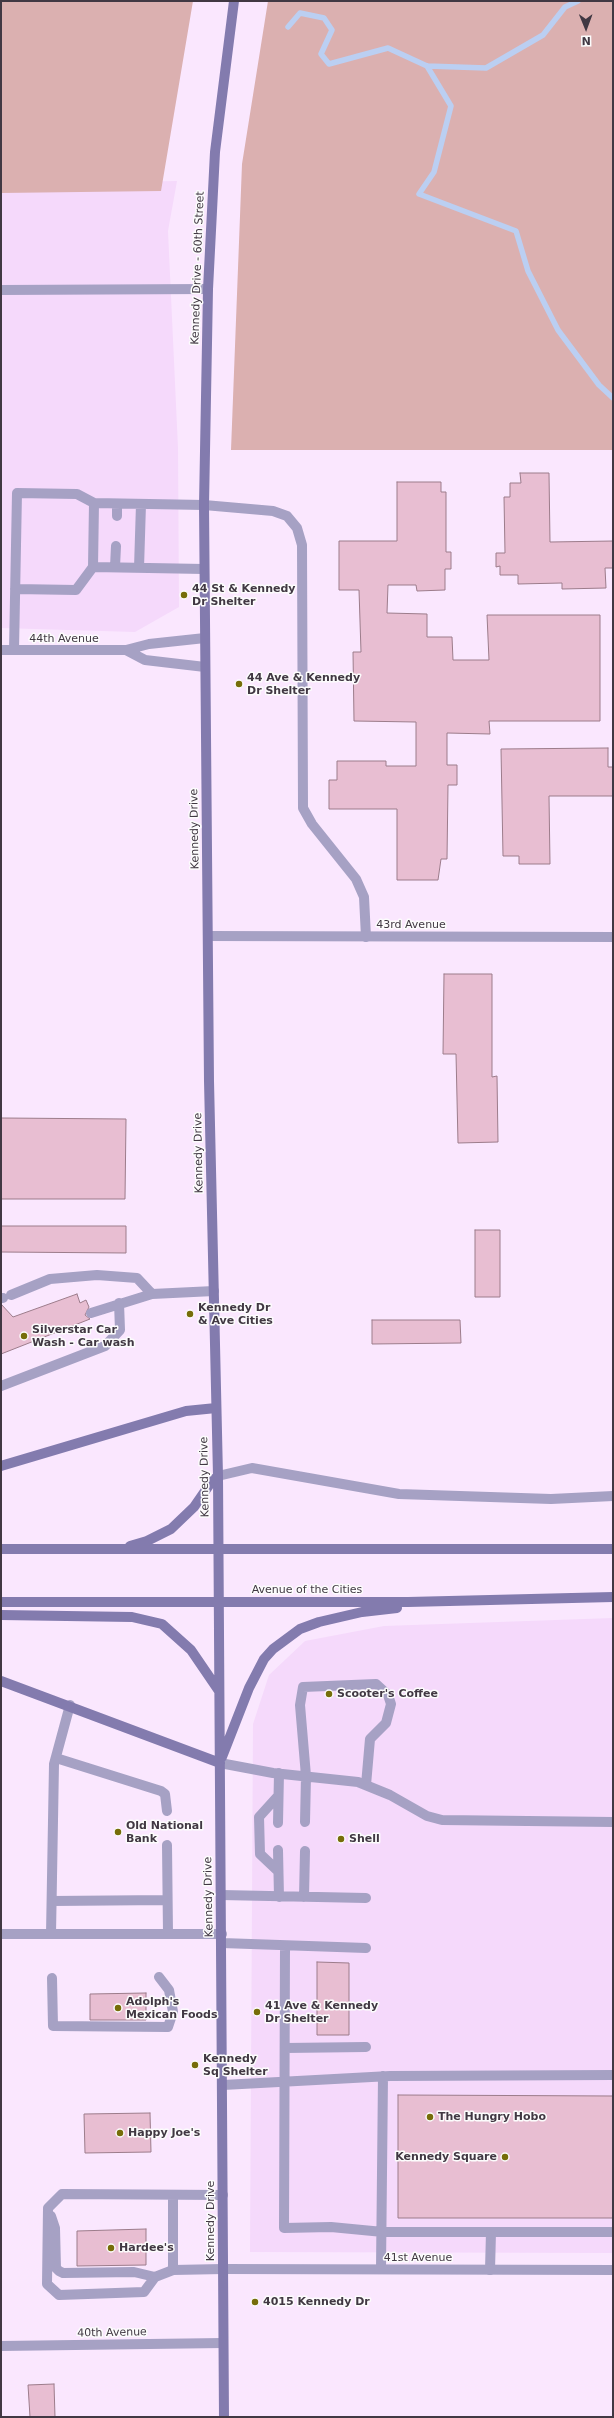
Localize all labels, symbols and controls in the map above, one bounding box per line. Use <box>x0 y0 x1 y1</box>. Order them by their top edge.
north arrow <box>566 8 606 48</box>
text: N <box>581 34 591 47</box>
street label: Kennedy Drive - 60th Street <box>189 191 207 345</box>
place label: 44 St & Kennedy Dr Shelter <box>192 582 296 608</box>
marker: 44 St & Kennedy Dr Shelter <box>179 590 189 600</box>
street label: 44th Avenue <box>29 632 99 646</box>
place label: 44 Ave & Kennedy Dr Shelter <box>247 671 360 697</box>
marker: 44 Ave & Kennedy Dr Shelter <box>234 679 244 689</box>
street label: Kennedy Drive <box>188 789 202 869</box>
street label: 43rd Avenue <box>376 918 446 932</box>
street label: Kennedy Drive <box>192 1113 206 1193</box>
place label: Kennedy Dr & Ave Cities <box>198 1301 273 1327</box>
marker: Kennedy Dr & Ave Cities <box>185 1309 195 1319</box>
place label: Silverstar Car Wash - Car wash <box>32 1323 134 1349</box>
marker: Silverstar Car Wash - Car wash <box>19 1331 29 1341</box>
street label: Kennedy Drive <box>198 1437 212 1517</box>
street label: Avenue of the Cities <box>252 1583 362 1597</box>
place label: Scooter's Coffee <box>337 1687 438 1701</box>
marker: Scooter's Coffee <box>324 1689 334 1699</box>
place label: Old National Bank <box>126 1819 203 1845</box>
marker: Old National Bank <box>113 1827 123 1837</box>
place label: Shell <box>349 1832 380 1846</box>
marker: Shell <box>336 1834 346 1844</box>
street label: Kennedy Drive <box>202 1857 216 1937</box>
place label: Adolph's Mexican Foods <box>126 1995 217 2021</box>
place label: 41 Ave & Kennedy Dr Shelter <box>265 1999 378 2025</box>
marker: Adolph's Mexican Foods <box>113 2003 123 2013</box>
marker: 41 Ave & Kennedy Dr Shelter <box>252 2007 262 2017</box>
place label: Kennedy Sq Shelter <box>203 2052 268 2078</box>
marker: Kennedy Sq Shelter <box>190 2060 200 2070</box>
place label: The Hungry Hobo <box>438 2110 546 2124</box>
marker: The Hungry Hobo <box>425 2112 435 2122</box>
place label: Happy Joe's <box>128 2126 200 2140</box>
marker: Happy Joe's <box>115 2128 125 2138</box>
place label: Kennedy Square <box>395 2150 497 2164</box>
marker: Kennedy Square <box>500 2152 510 2162</box>
street label: Kennedy Drive <box>204 2181 218 2261</box>
place label: Hardee's <box>119 2241 174 2255</box>
marker: Hardee's <box>106 2243 116 2253</box>
street label: 41st Avenue <box>384 2251 452 2265</box>
place label: 4015 Kennedy Dr <box>263 2295 370 2309</box>
marker: 4015 Kennedy Dr <box>250 2297 260 2307</box>
street label: 40th Avenue <box>77 2326 147 2340</box>

